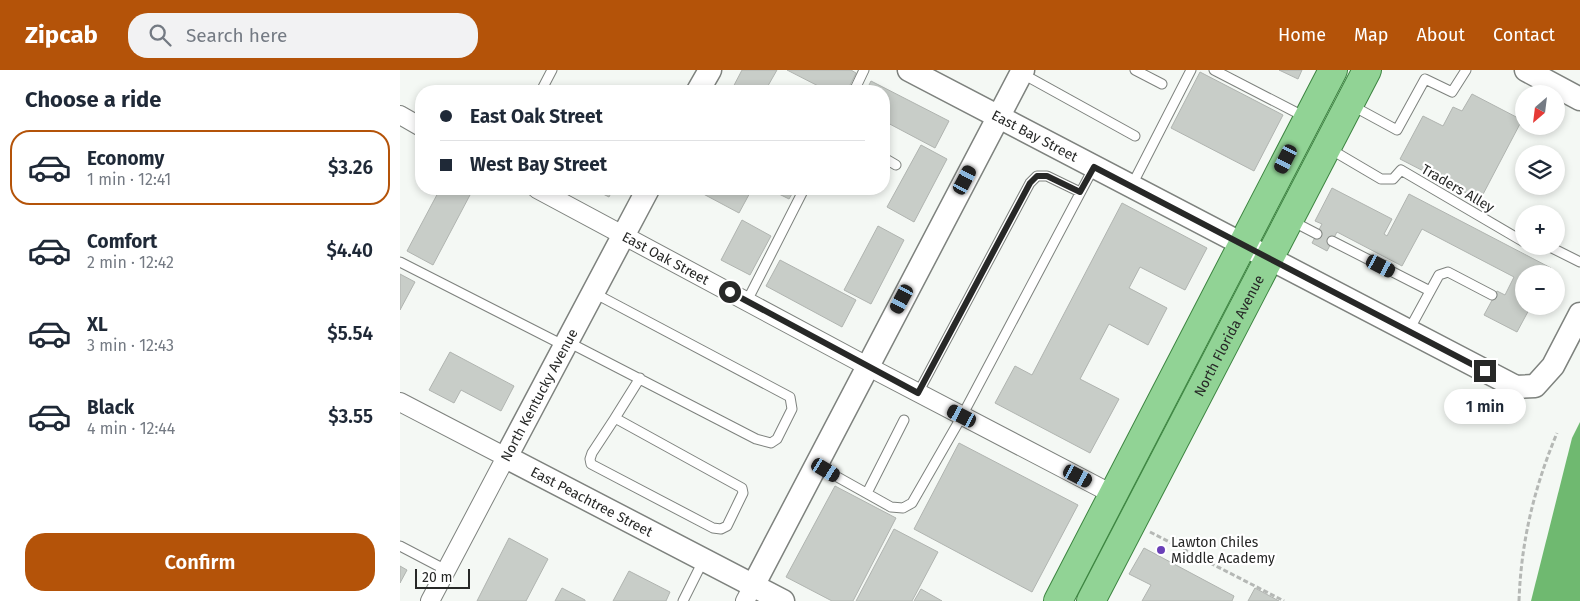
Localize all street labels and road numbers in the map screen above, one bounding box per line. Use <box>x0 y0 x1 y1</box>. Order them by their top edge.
street label: East Bay Street <box>989 107 1081 166</box>
street label: Traders Alley <box>1418 161 1497 216</box>
street label: East Oak Street <box>619 228 713 289</box>
street label: North Florida Avenue <box>1191 272 1268 400</box>
street label: North Kentucky Avenue <box>497 326 582 465</box>
street label: East Peachtree Street <box>528 463 656 541</box>

